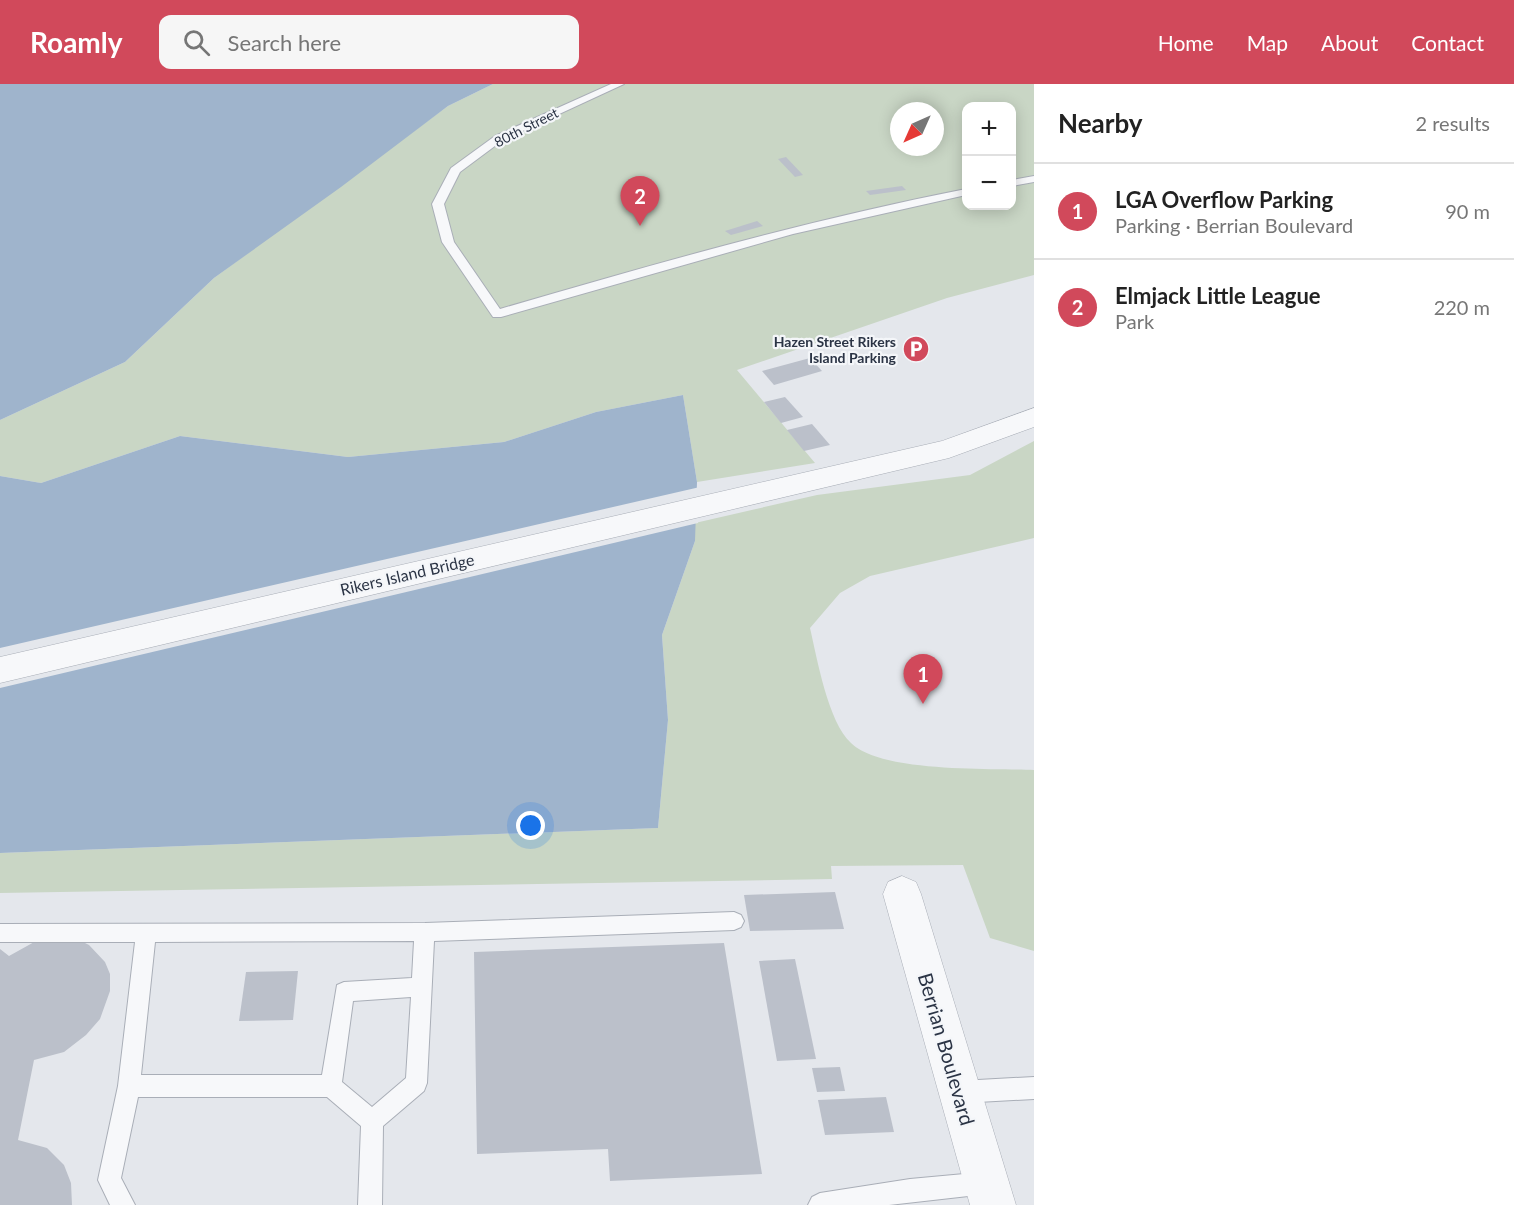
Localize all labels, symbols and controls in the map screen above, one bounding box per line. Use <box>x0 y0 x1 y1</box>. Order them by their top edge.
search box <box>159 15 579 69</box>
text: Roamly <box>30 25 123 59</box>
icon: search <box>180 26 213 59</box>
text: Search here <box>228 29 341 56</box>
text: Home <box>1158 30 1214 55</box>
text: Map <box>1247 30 1288 55</box>
text: About <box>1321 30 1378 55</box>
text: Contact <box>1411 30 1484 55</box>
north arrow <box>890 102 944 156</box>
map controls <box>962 102 1016 210</box>
button: + <box>962 102 1016 156</box>
street label: 80th Street <box>491 104 561 150</box>
text: Nearby <box>1058 107 1143 139</box>
text: 2 results <box>1415 111 1490 135</box>
button: − <box>962 156 1016 210</box>
pin: 2 <box>620 176 660 226</box>
text: LGA Overflow Parking <box>1115 186 1333 213</box>
text: 1 <box>1072 199 1083 223</box>
text: 90 m <box>1445 199 1490 223</box>
text: Parking · Berrian Boulevard <box>1115 213 1353 237</box>
text: Elmjack Little League <box>1115 282 1321 309</box>
text: 2 <box>1072 295 1083 319</box>
text: 220 m <box>1434 295 1490 319</box>
text: Park <box>1115 309 1154 333</box>
place label: Hazen Street Rikers Island Parking <box>774 333 897 366</box>
parking icon: Hazen Street Rikers Island Parking <box>901 334 931 364</box>
street label: Rikers Island Bridge <box>338 549 476 599</box>
pin: 1 <box>904 654 942 704</box>
your location <box>516 811 545 840</box>
street label: Berrian Boulevard <box>914 970 980 1128</box>

